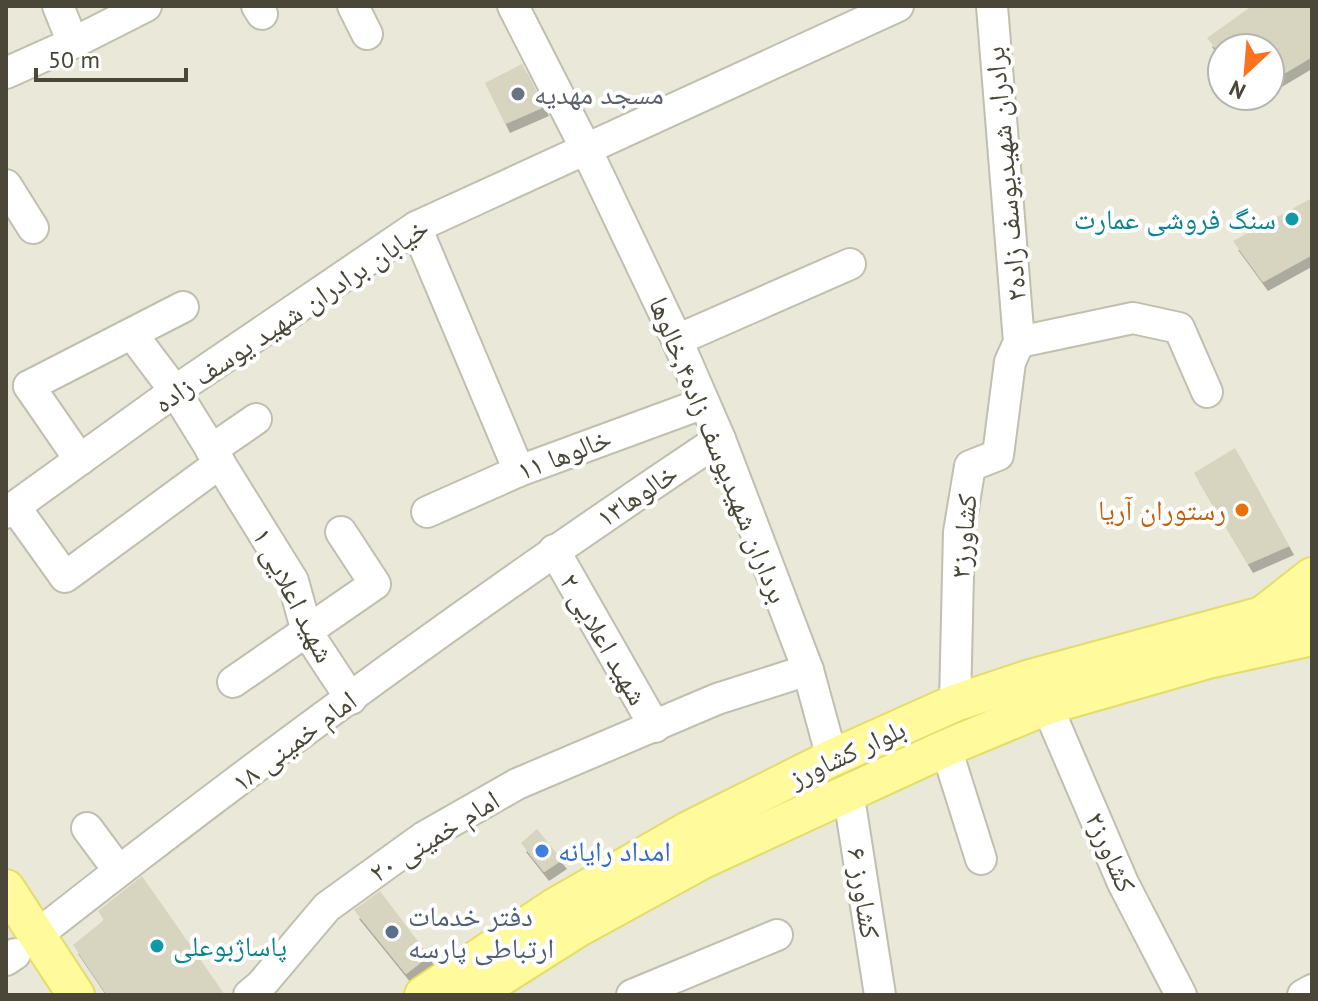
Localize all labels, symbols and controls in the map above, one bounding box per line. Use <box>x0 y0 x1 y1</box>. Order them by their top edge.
scale bar <box>36 32 186 82</box>
north arrow <box>1206 32 1286 112</box>
text: 50 m <box>48 44 100 75</box>
street label: برادران شهیدیوسف زاده۲ <box>975 45 1034 303</box>
text: N <box>1225 74 1250 106</box>
place label: مسجد مهدیه <box>534 75 664 112</box>
marker: مسجد مهدیه <box>509 85 527 103</box>
place label: سنگ فروشی عمارت <box>1074 200 1276 237</box>
street label: خیابان برادران شهید یوسف زاده <box>146 209 435 421</box>
marker: سنگ فروشی عمارت <box>1283 210 1301 228</box>
street label: برداران شهیدیوسف زاده۴,خالوها <box>641 291 798 608</box>
street label: خالوها ۱۱ <box>512 419 616 488</box>
street label: خالوها۱۳ <box>589 454 685 535</box>
place label: رستوران آریا <box>1098 491 1226 528</box>
street label: کشاورز۳ <box>940 492 985 580</box>
marker: رستوران آریا <box>1233 501 1251 519</box>
street label: شهید اعلایی ۱ <box>245 521 344 669</box>
street label: شهید اعلایی ۲ <box>552 566 657 712</box>
street label: امام خمینی ۱۸ <box>224 682 364 800</box>
street label: بلوار کشاورز <box>782 709 911 796</box>
street label: امام خمینی ۲۰ <box>362 781 506 891</box>
street label: کشاورز۲ <box>1077 806 1146 898</box>
place label: امداد رایانه <box>558 832 671 869</box>
marker: امداد رایانه <box>533 842 551 860</box>
street label: کشاورز ۶ <box>839 845 890 942</box>
place label: دفتر خدمات ارتباطی پارسه <box>408 897 554 966</box>
marker: دفتر خدمات ارتباطی پارسه <box>383 923 401 941</box>
place label: پاساژبوعلی <box>173 927 287 964</box>
marker: پاساژبوعلی <box>148 937 166 955</box>

